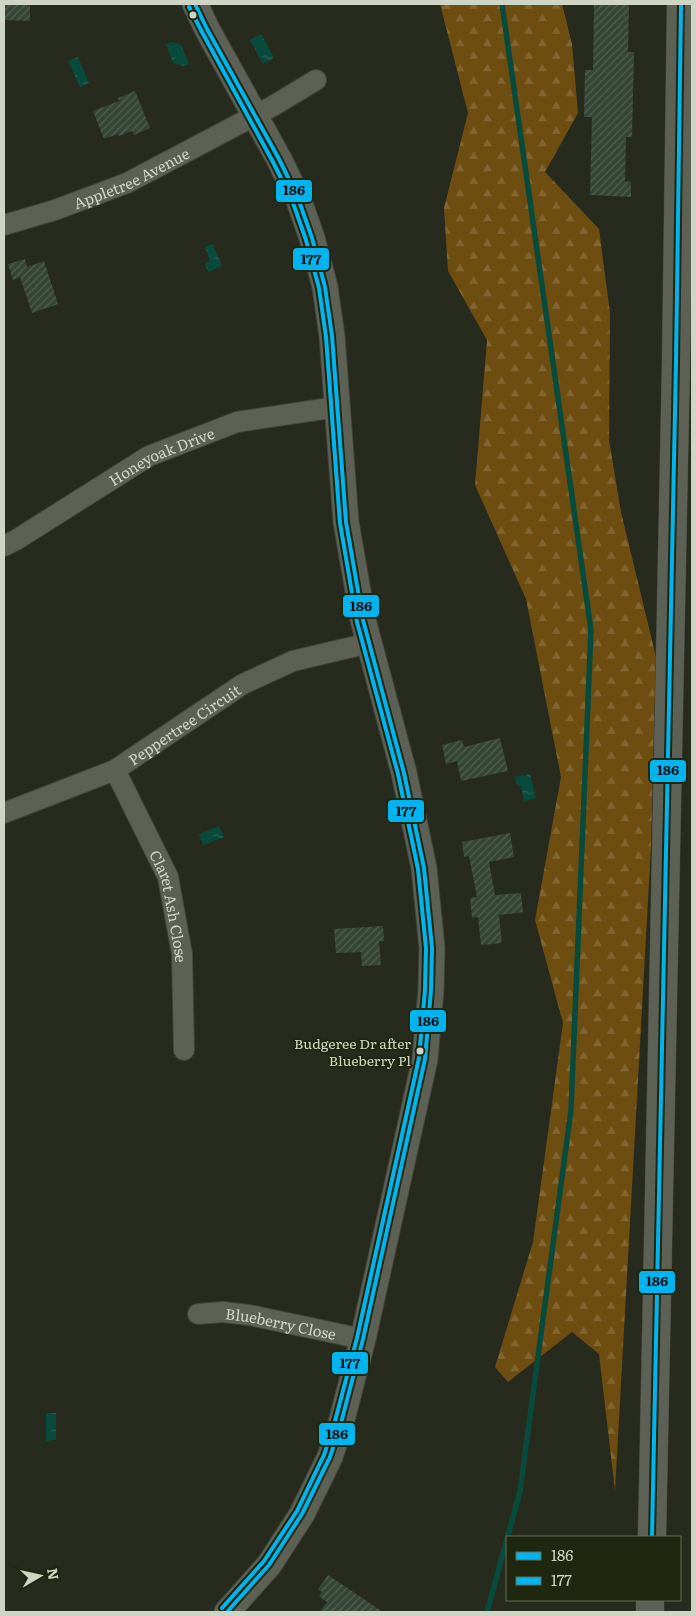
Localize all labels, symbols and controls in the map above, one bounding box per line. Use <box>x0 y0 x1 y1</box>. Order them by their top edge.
unlabelled marker <box>188 10 198 20</box>
street label: Appletree Avenue <box>70 141 193 214</box>
line badge: 186 <box>275 179 313 203</box>
text: 186 <box>283 179 305 199</box>
line badge: 177 <box>292 247 330 271</box>
text: 177 <box>301 248 322 268</box>
street label: Honeyoak Drive <box>104 420 218 490</box>
line badge: 186 <box>342 594 380 618</box>
text: 186 <box>350 595 372 615</box>
street label: Peppertree Circuit <box>123 678 245 770</box>
line badge: 186 <box>649 759 687 783</box>
text: 186 <box>657 759 679 779</box>
line badge: 177 <box>387 799 425 823</box>
text: 177 <box>396 800 417 820</box>
street label: Claret Ash Close <box>145 846 194 963</box>
line badge: 186 <box>409 1009 447 1033</box>
text: 186 <box>417 1010 439 1030</box>
place label: Budgeree Dr after Blueberry Pl <box>294 1033 411 1070</box>
marker: Budgeree Dr after Blueberry Pl <box>415 1046 425 1056</box>
line badge: 186 <box>638 1270 676 1294</box>
text: 186 <box>646 1270 668 1290</box>
street label: Blueberry Close <box>224 1301 339 1345</box>
line badge: 177 <box>331 1351 369 1375</box>
text: 177 <box>340 1352 361 1372</box>
line badge: 186 <box>318 1422 356 1446</box>
text: 186 <box>326 1423 348 1443</box>
legend <box>506 1536 681 1601</box>
text: 186 <box>551 1543 573 1566</box>
north arrow <box>15 1551 65 1601</box>
text: N <box>43 1566 65 1581</box>
text: 177 <box>551 1568 572 1591</box>

